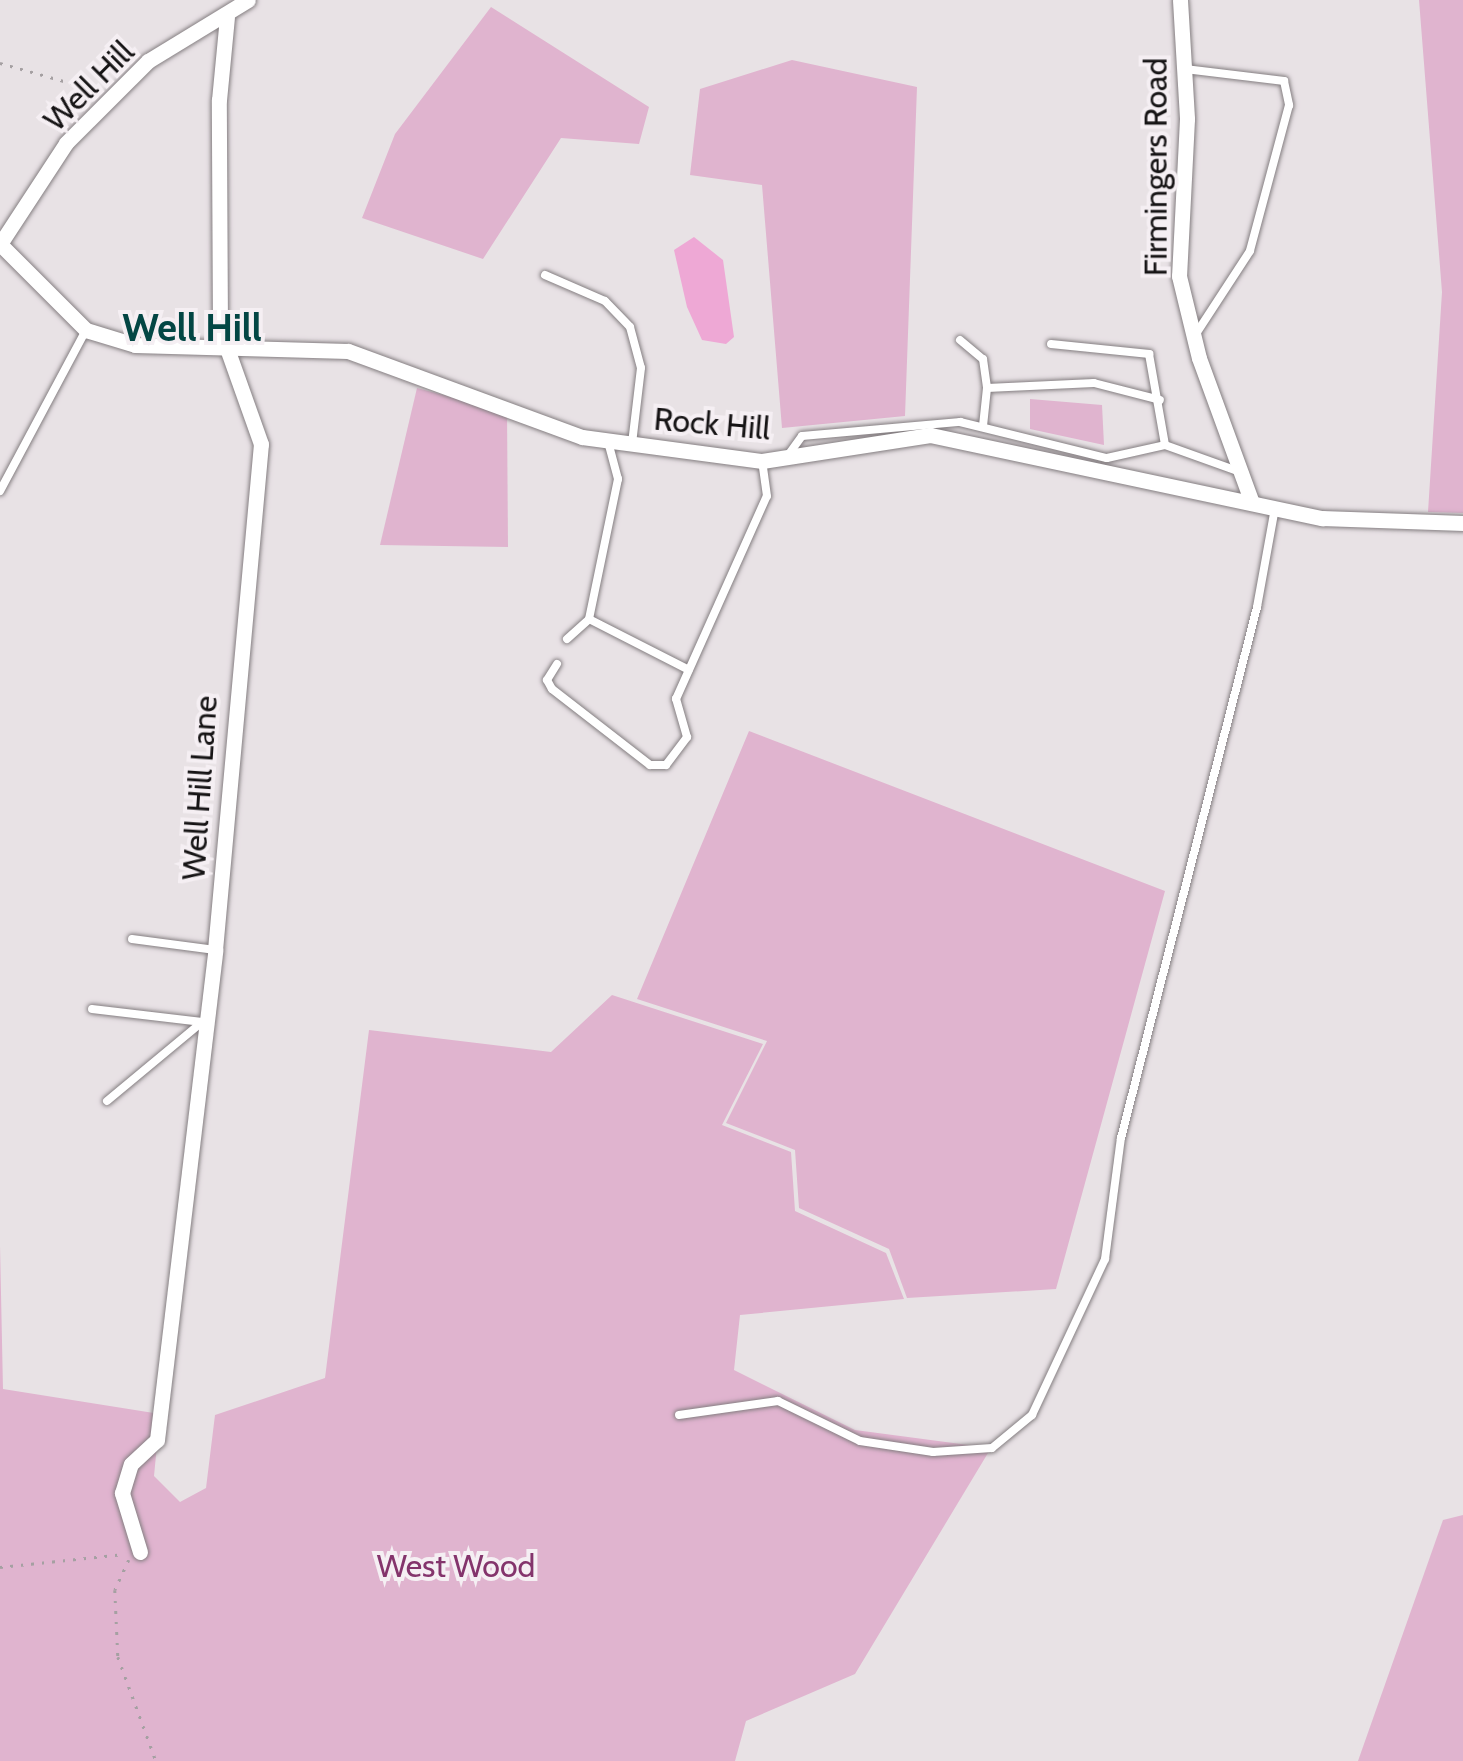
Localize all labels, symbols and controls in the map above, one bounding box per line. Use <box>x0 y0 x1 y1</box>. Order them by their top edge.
street label: Well Hill <box>36 33 142 139</box>
street label: Firmingers Road <box>1137 58 1175 276</box>
district label: Well Hill <box>122 305 262 351</box>
street label: Rock Hill <box>652 400 772 448</box>
street label: Well Hill Lane <box>174 695 226 881</box>
park label: West Wood <box>377 1547 535 1585</box>

